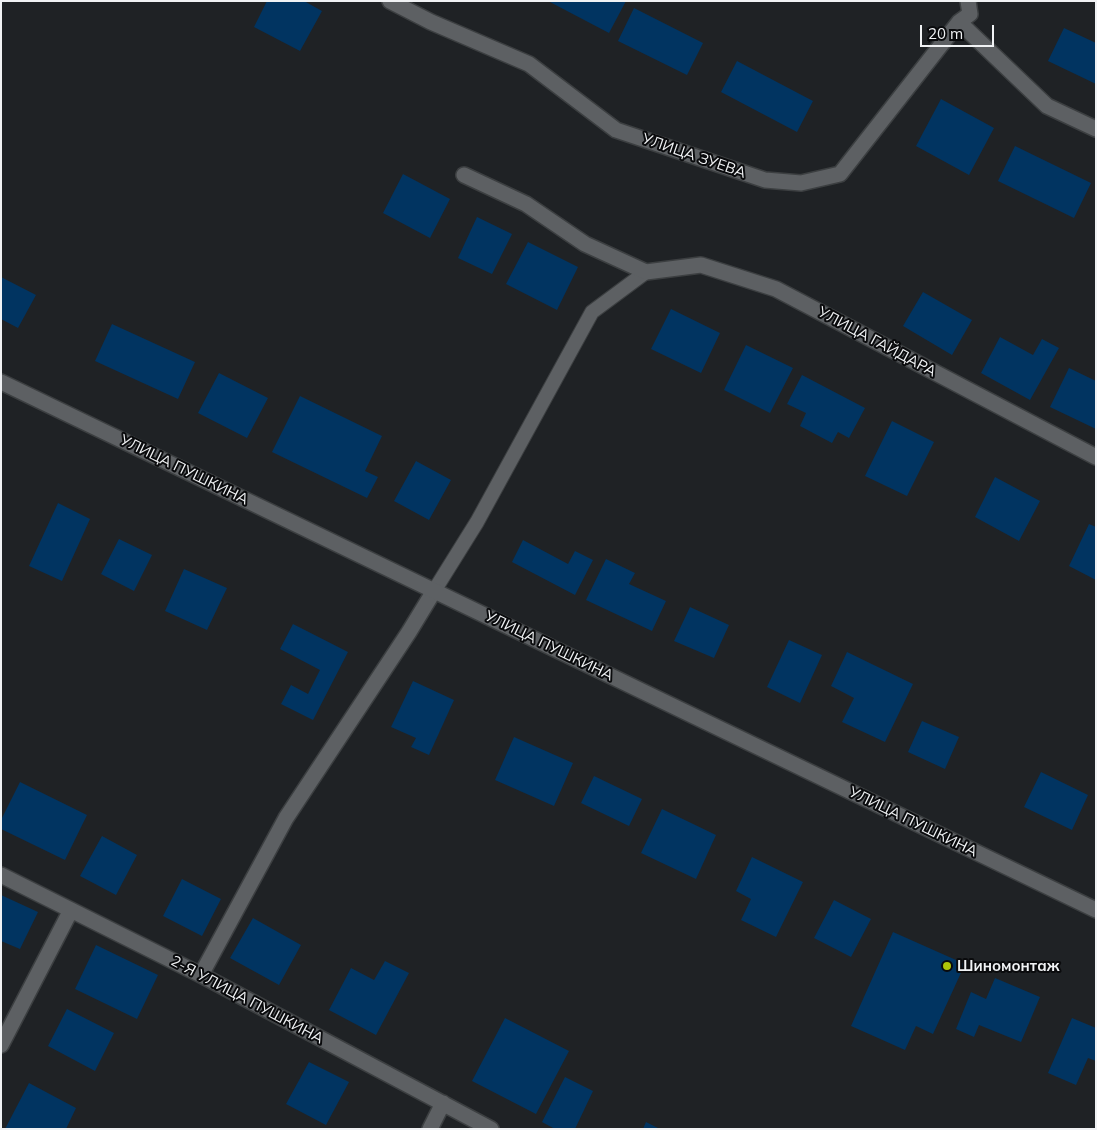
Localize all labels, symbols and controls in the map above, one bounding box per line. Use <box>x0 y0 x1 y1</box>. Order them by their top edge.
scale bar <box>922 15 996 47</box>
text: 20 m <box>928 24 963 43</box>
street label: УЛИЦА ЗУЕВА <box>640 130 748 182</box>
street label: УЛИЦА ГАЙДАРА <box>815 303 939 381</box>
street label: УЛИЦА ПУШКИНА <box>117 431 251 509</box>
street label: УЛИЦА ПУШКИНА <box>482 607 616 685</box>
street label: УЛИЦА ПУШКИНА <box>846 783 980 861</box>
street label: 2-Я УЛИЦА ПУШКИНА <box>168 952 326 1048</box>
place label: Шиномонтаж <box>957 957 1059 975</box>
marker: Шиномонтаж <box>941 960 953 972</box>

